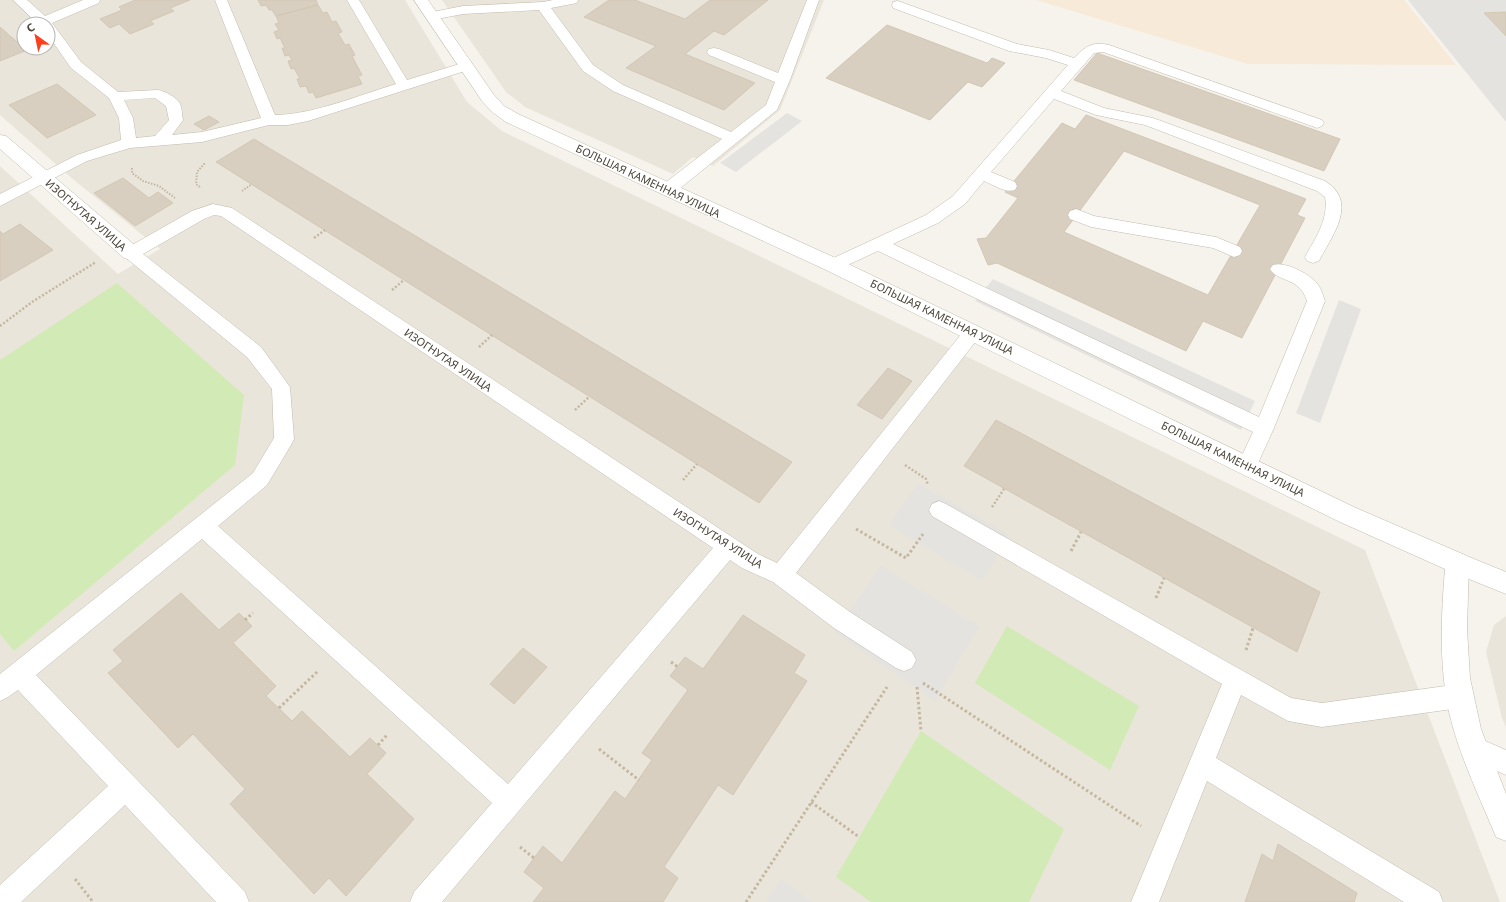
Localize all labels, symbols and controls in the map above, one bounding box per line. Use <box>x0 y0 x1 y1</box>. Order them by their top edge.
north arrow <box>16 16 56 56</box>
text: С <box>23 19 37 35</box>
street label: БОЛЬШАЯ КАМЕННАЯ УЛИЦА <box>574 140 724 221</box>
street label: ИЗОГНУТАЯ УЛИЦА <box>43 175 131 255</box>
street label: БОЛЬШАЯ КАМЕННАЯ УЛИЦА <box>868 275 1017 358</box>
street label: ИЗОГНУТАЯ УЛИЦА <box>401 325 496 395</box>
street label: БОЛЬШАЯ КАМЕННАЯ УЛИЦА <box>1159 417 1308 500</box>
street label: ИЗОГНУТАЯ УЛИЦА <box>671 504 767 572</box>

